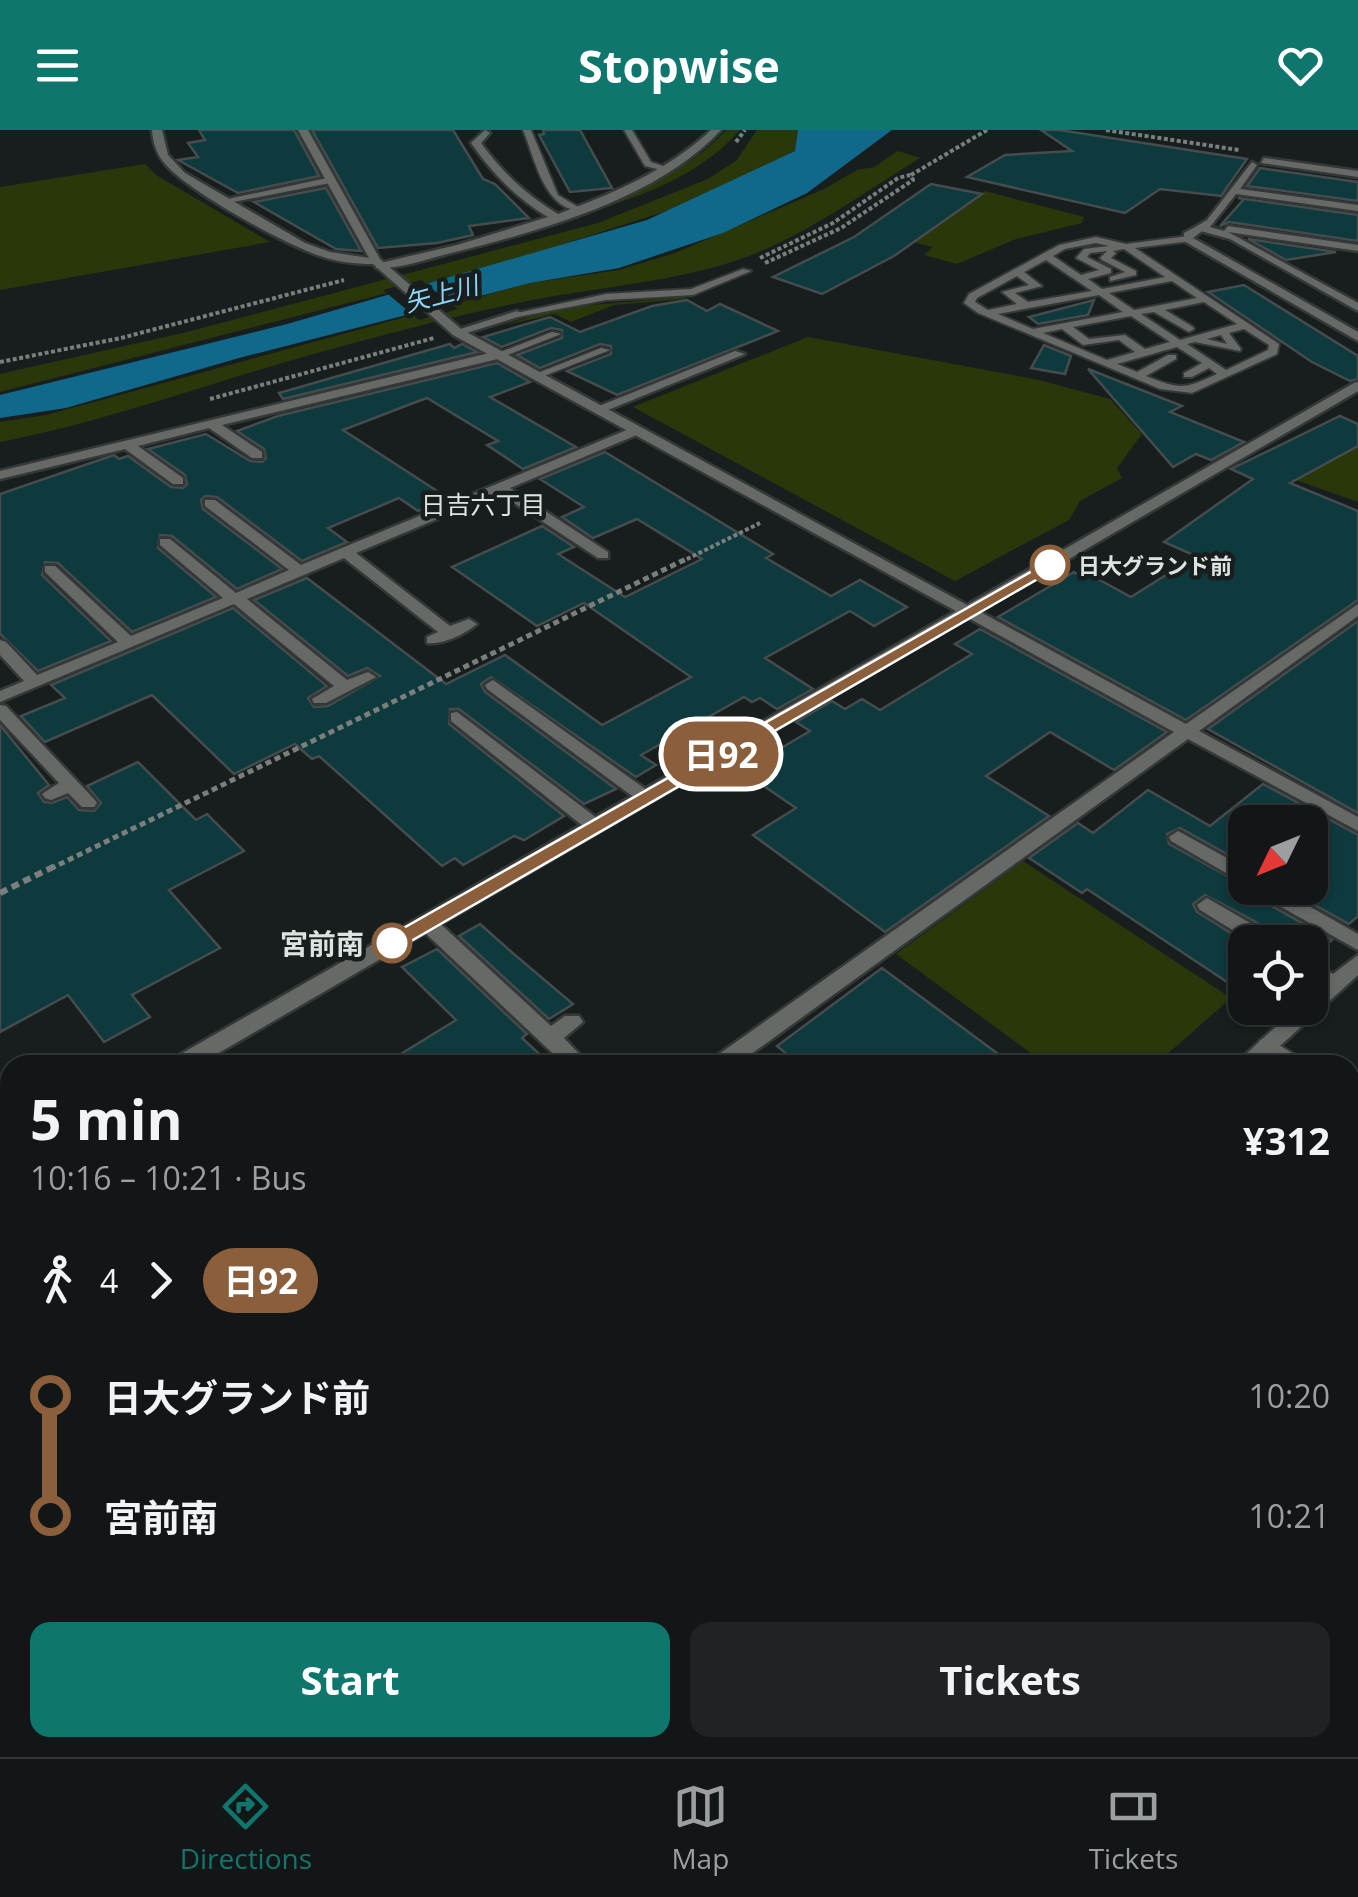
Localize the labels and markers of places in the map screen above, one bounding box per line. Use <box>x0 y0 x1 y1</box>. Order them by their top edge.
marker: 日大グランド前 <box>1031 546 1069 584</box>
place label: 日大グランド前 <box>1078 550 1232 580</box>
place label: 宮前南 <box>280 924 364 962</box>
marker: 宮前南 <box>373 924 411 962</box>

